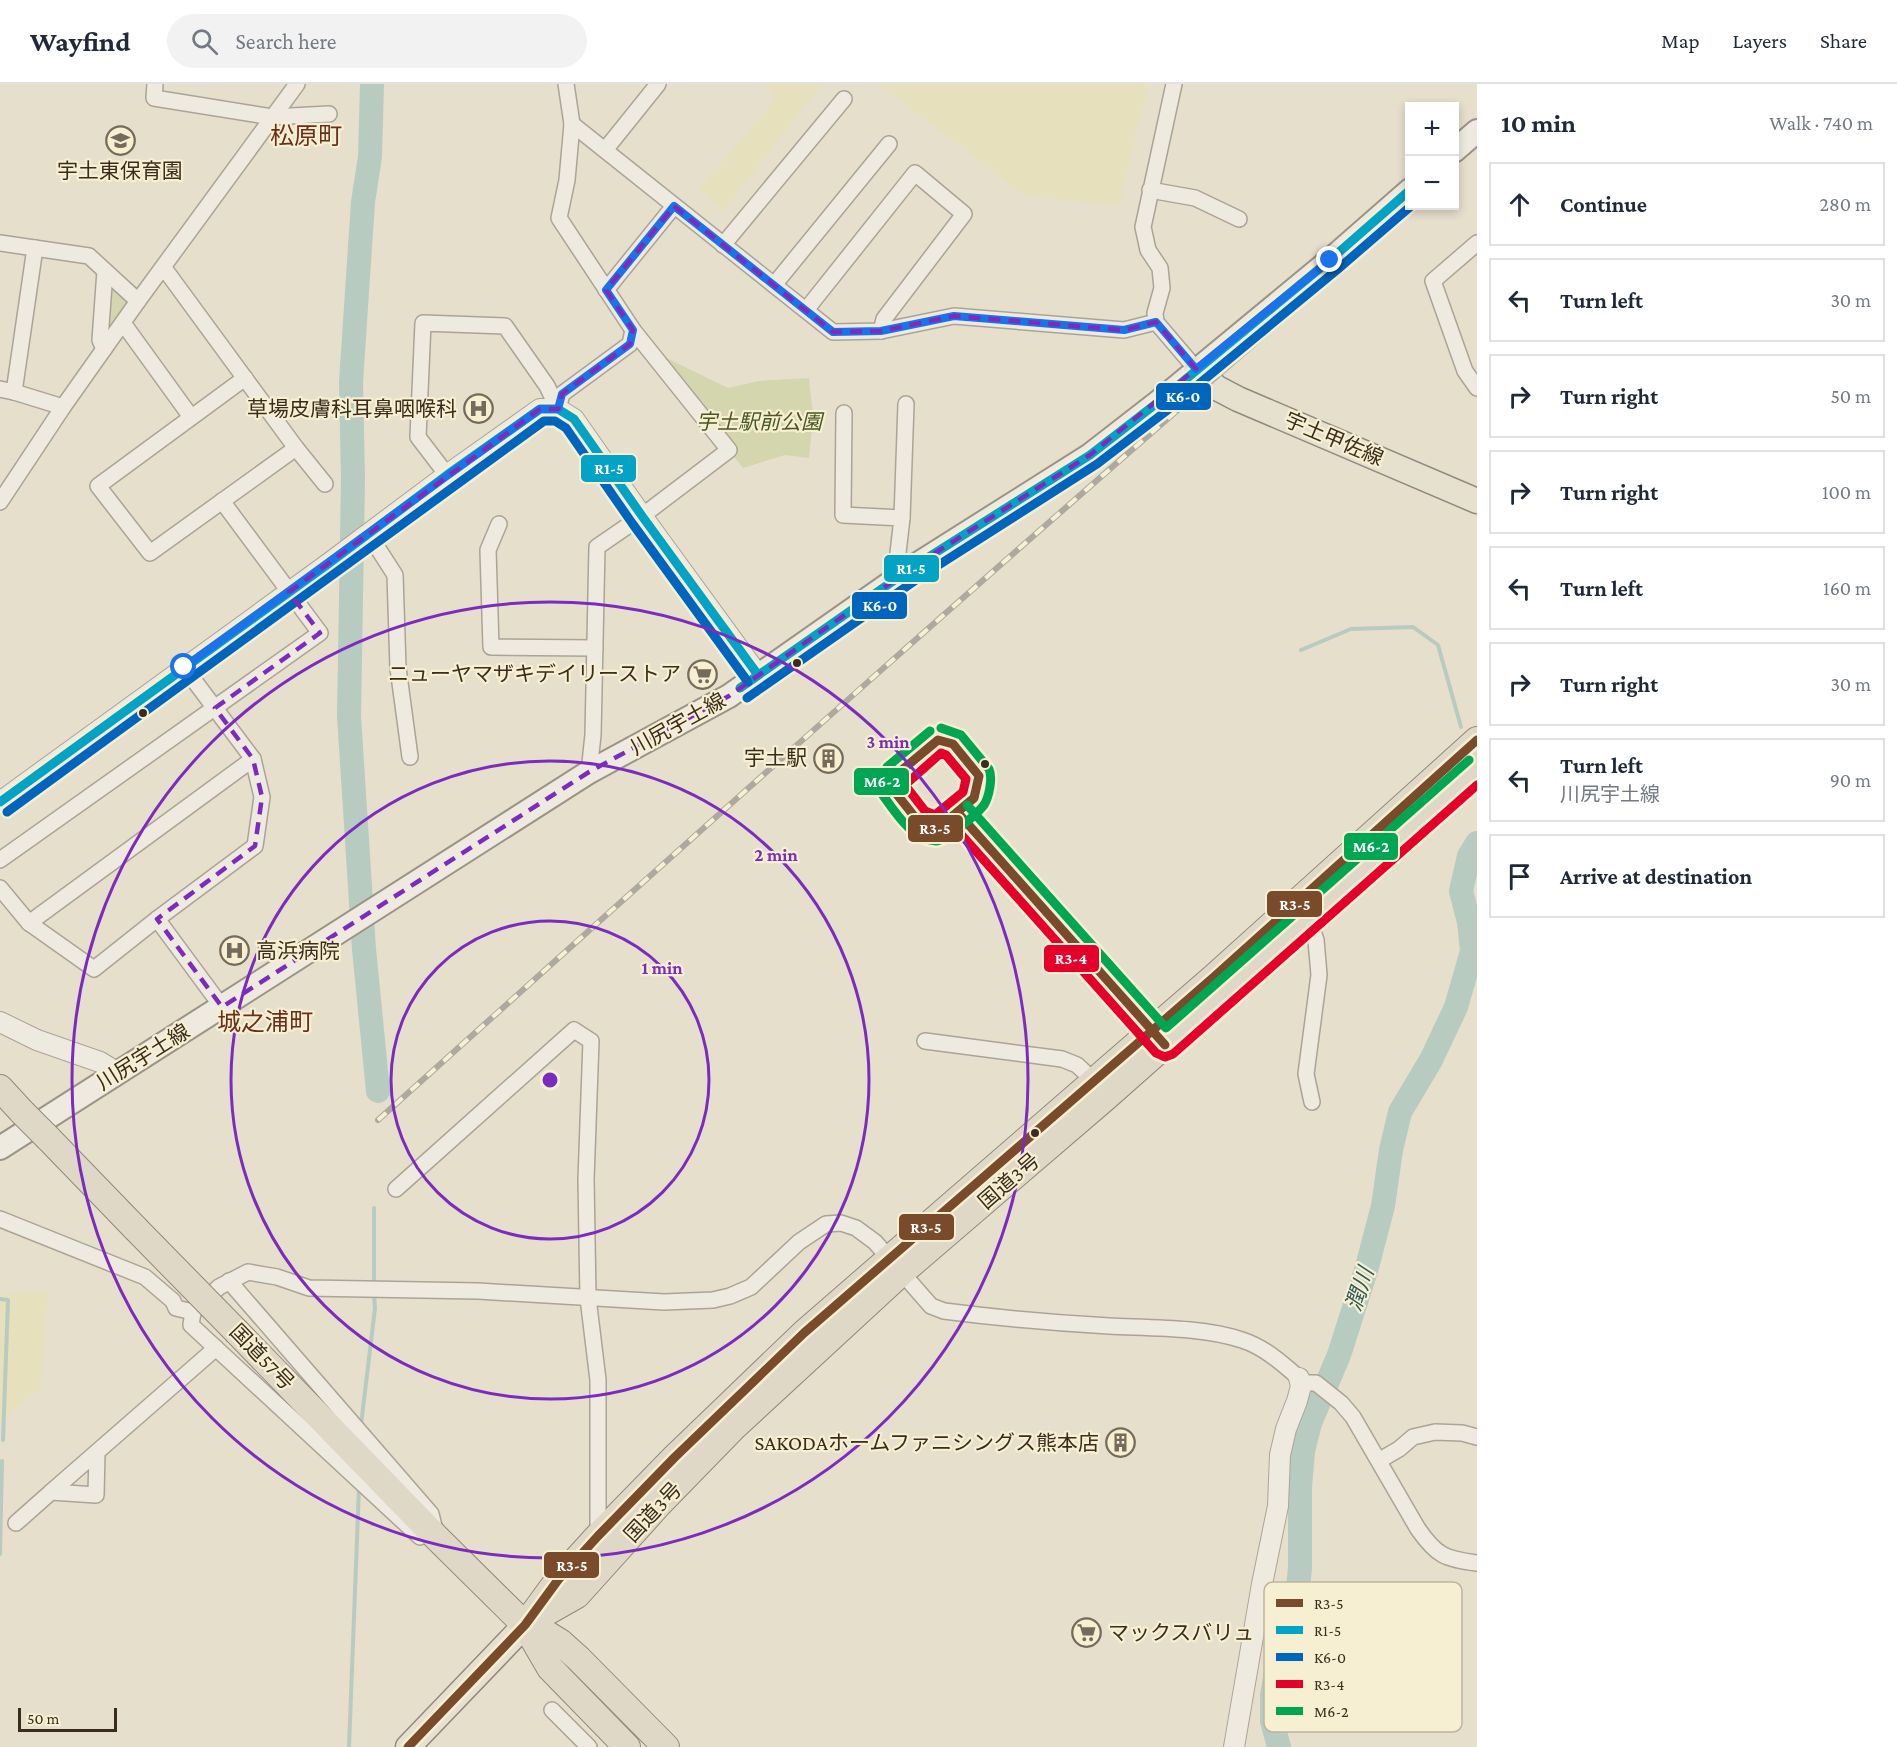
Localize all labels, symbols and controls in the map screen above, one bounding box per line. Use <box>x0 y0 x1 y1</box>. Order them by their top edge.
search box <box>167 14 587 68</box>
icon: search <box>188 25 221 58</box>
text: Wayfind <box>30 26 131 57</box>
text: Search here <box>236 29 336 54</box>
text: Map <box>1661 29 1700 53</box>
text: Layers <box>1733 29 1787 53</box>
text: Share <box>1820 29 1867 53</box>
map controls <box>1405 102 1459 210</box>
button: + <box>1405 102 1459 156</box>
text: 10 min <box>1501 109 1576 138</box>
text: Walk · 740 m <box>1769 112 1873 134</box>
district label: 松原町 <box>270 122 342 149</box>
school or university icon: 宇土東保育園 <box>104 124 136 156</box>
button: − <box>1405 156 1459 210</box>
place label: 宇土東保育園 <box>57 159 183 183</box>
icon: ahead <box>1503 188 1536 221</box>
text: Continue <box>1560 192 1647 217</box>
text: 280 m <box>1820 193 1871 215</box>
route end <box>1316 246 1342 272</box>
icon: left <box>1503 284 1536 317</box>
text: Turn left <box>1560 288 1643 313</box>
text: 30 m <box>1830 289 1871 311</box>
icon: right <box>1503 380 1536 413</box>
line badge: K6-0 <box>1155 382 1212 411</box>
text: Turn right <box>1560 384 1658 409</box>
text: 50 m <box>1830 385 1871 407</box>
text: K6-0 <box>1166 388 1200 405</box>
hospital icon: 草場皮膚科耳鼻咽喉科 <box>462 393 494 425</box>
place label: 草場皮膚科耳鼻咽喉科 <box>247 397 457 421</box>
street label: 宇土甲佐線 <box>1281 407 1387 471</box>
park label: 宇土駅前公園 <box>696 410 825 434</box>
line badge: R1-5 <box>580 454 637 483</box>
text: R1-5 <box>594 460 624 477</box>
icon: right <box>1503 476 1536 509</box>
text: Turn right <box>1560 480 1658 505</box>
text: 100 m <box>1822 481 1871 503</box>
line badge: R1-5 <box>883 554 940 583</box>
text: R1-5 <box>896 560 926 577</box>
icon: left <box>1503 572 1536 605</box>
text: Turn left <box>1560 576 1643 601</box>
text: 160 m <box>1823 577 1871 599</box>
line badge: K6-0 <box>851 591 908 620</box>
text: K6-0 <box>863 597 897 614</box>
route start <box>170 653 196 679</box>
unlabelled marker <box>791 657 803 669</box>
supermarket icon: ニューヤマザキデイリーストア <box>686 658 718 690</box>
place label: ニューヤマザキデイリーストア <box>388 662 681 686</box>
icon: right <box>1503 668 1536 701</box>
text: Turn right <box>1560 672 1658 697</box>
text: 30 m <box>1830 673 1871 695</box>
street label: 川尻宇土線 <box>626 688 730 760</box>
unlabelled marker <box>137 707 149 719</box>
text: 3 min <box>866 732 910 752</box>
building icon: 宇土駅 <box>812 742 844 774</box>
place label: 宇土駅 <box>744 746 807 770</box>
text: Turn left <box>1560 753 1643 778</box>
unlabelled marker <box>979 758 991 770</box>
icon: left <box>1503 764 1536 797</box>
line badge: M6-2 <box>853 767 910 796</box>
text: 90 m <box>1830 769 1871 791</box>
text: M6-2 <box>864 773 900 790</box>
text: 川尻宇土線 <box>1560 783 1660 805</box>
line badge: R3-5 <box>907 814 964 843</box>
text: R3-5 <box>919 820 951 837</box>
line badge: M6-2 <box>1343 832 1399 861</box>
text: M6-2 <box>1353 838 1389 855</box>
text: 2 min <box>754 845 798 865</box>
icon: arrive <box>1503 860 1536 893</box>
text: Arrive at destination <box>1560 864 1752 889</box>
line badge: R3-5 <box>1266 890 1323 918</box>
text: R3-5 <box>1279 896 1311 913</box>
hospital icon: 高浜病院 <box>219 935 251 967</box>
place label: 高浜病院 <box>256 939 340 963</box>
line badge: R3-4 <box>1043 944 1100 973</box>
text: R3-4 <box>1055 950 1088 967</box>
text: 1 min <box>642 958 683 978</box>
district label: 城之浦町 <box>217 1008 313 1035</box>
street label: 川尻宇土線 <box>92 1019 194 1095</box>
centre of rings <box>540 1070 560 1090</box>
unlabelled marker <box>1029 1127 1041 1139</box>
street label: 国道3号 <box>974 1148 1044 1214</box>
line badge: R3-5 <box>898 1213 955 1241</box>
text: R3-5 <box>910 1219 942 1236</box>
water label: 潤川 <box>1340 1262 1379 1314</box>
street label: 国道57号 <box>225 1319 299 1395</box>
building icon: SAKODAホームファニシングス熊本店 <box>1104 1427 1136 1459</box>
place label: SAKODAホームファニシングス熊本店 <box>754 1431 1099 1455</box>
street label: 国道3号 <box>619 1477 687 1547</box>
line badge: R3-5 <box>543 1551 600 1579</box>
text: R3-5 <box>556 1557 588 1574</box>
legend <box>1264 1582 1462 1732</box>
text: R3-5 <box>1314 1595 1343 1612</box>
supermarket icon: マックスバリュ <box>1071 1617 1103 1649</box>
place label: マックスバリュ <box>1108 1621 1254 1645</box>
text: R1-5 <box>1314 1622 1341 1639</box>
text: K6-0 <box>1314 1649 1346 1666</box>
text: R3-4 <box>1314 1676 1344 1693</box>
text: M6-2 <box>1314 1703 1349 1720</box>
scale bar <box>18 1705 117 1732</box>
text: 50 m <box>27 1710 59 1727</box>

